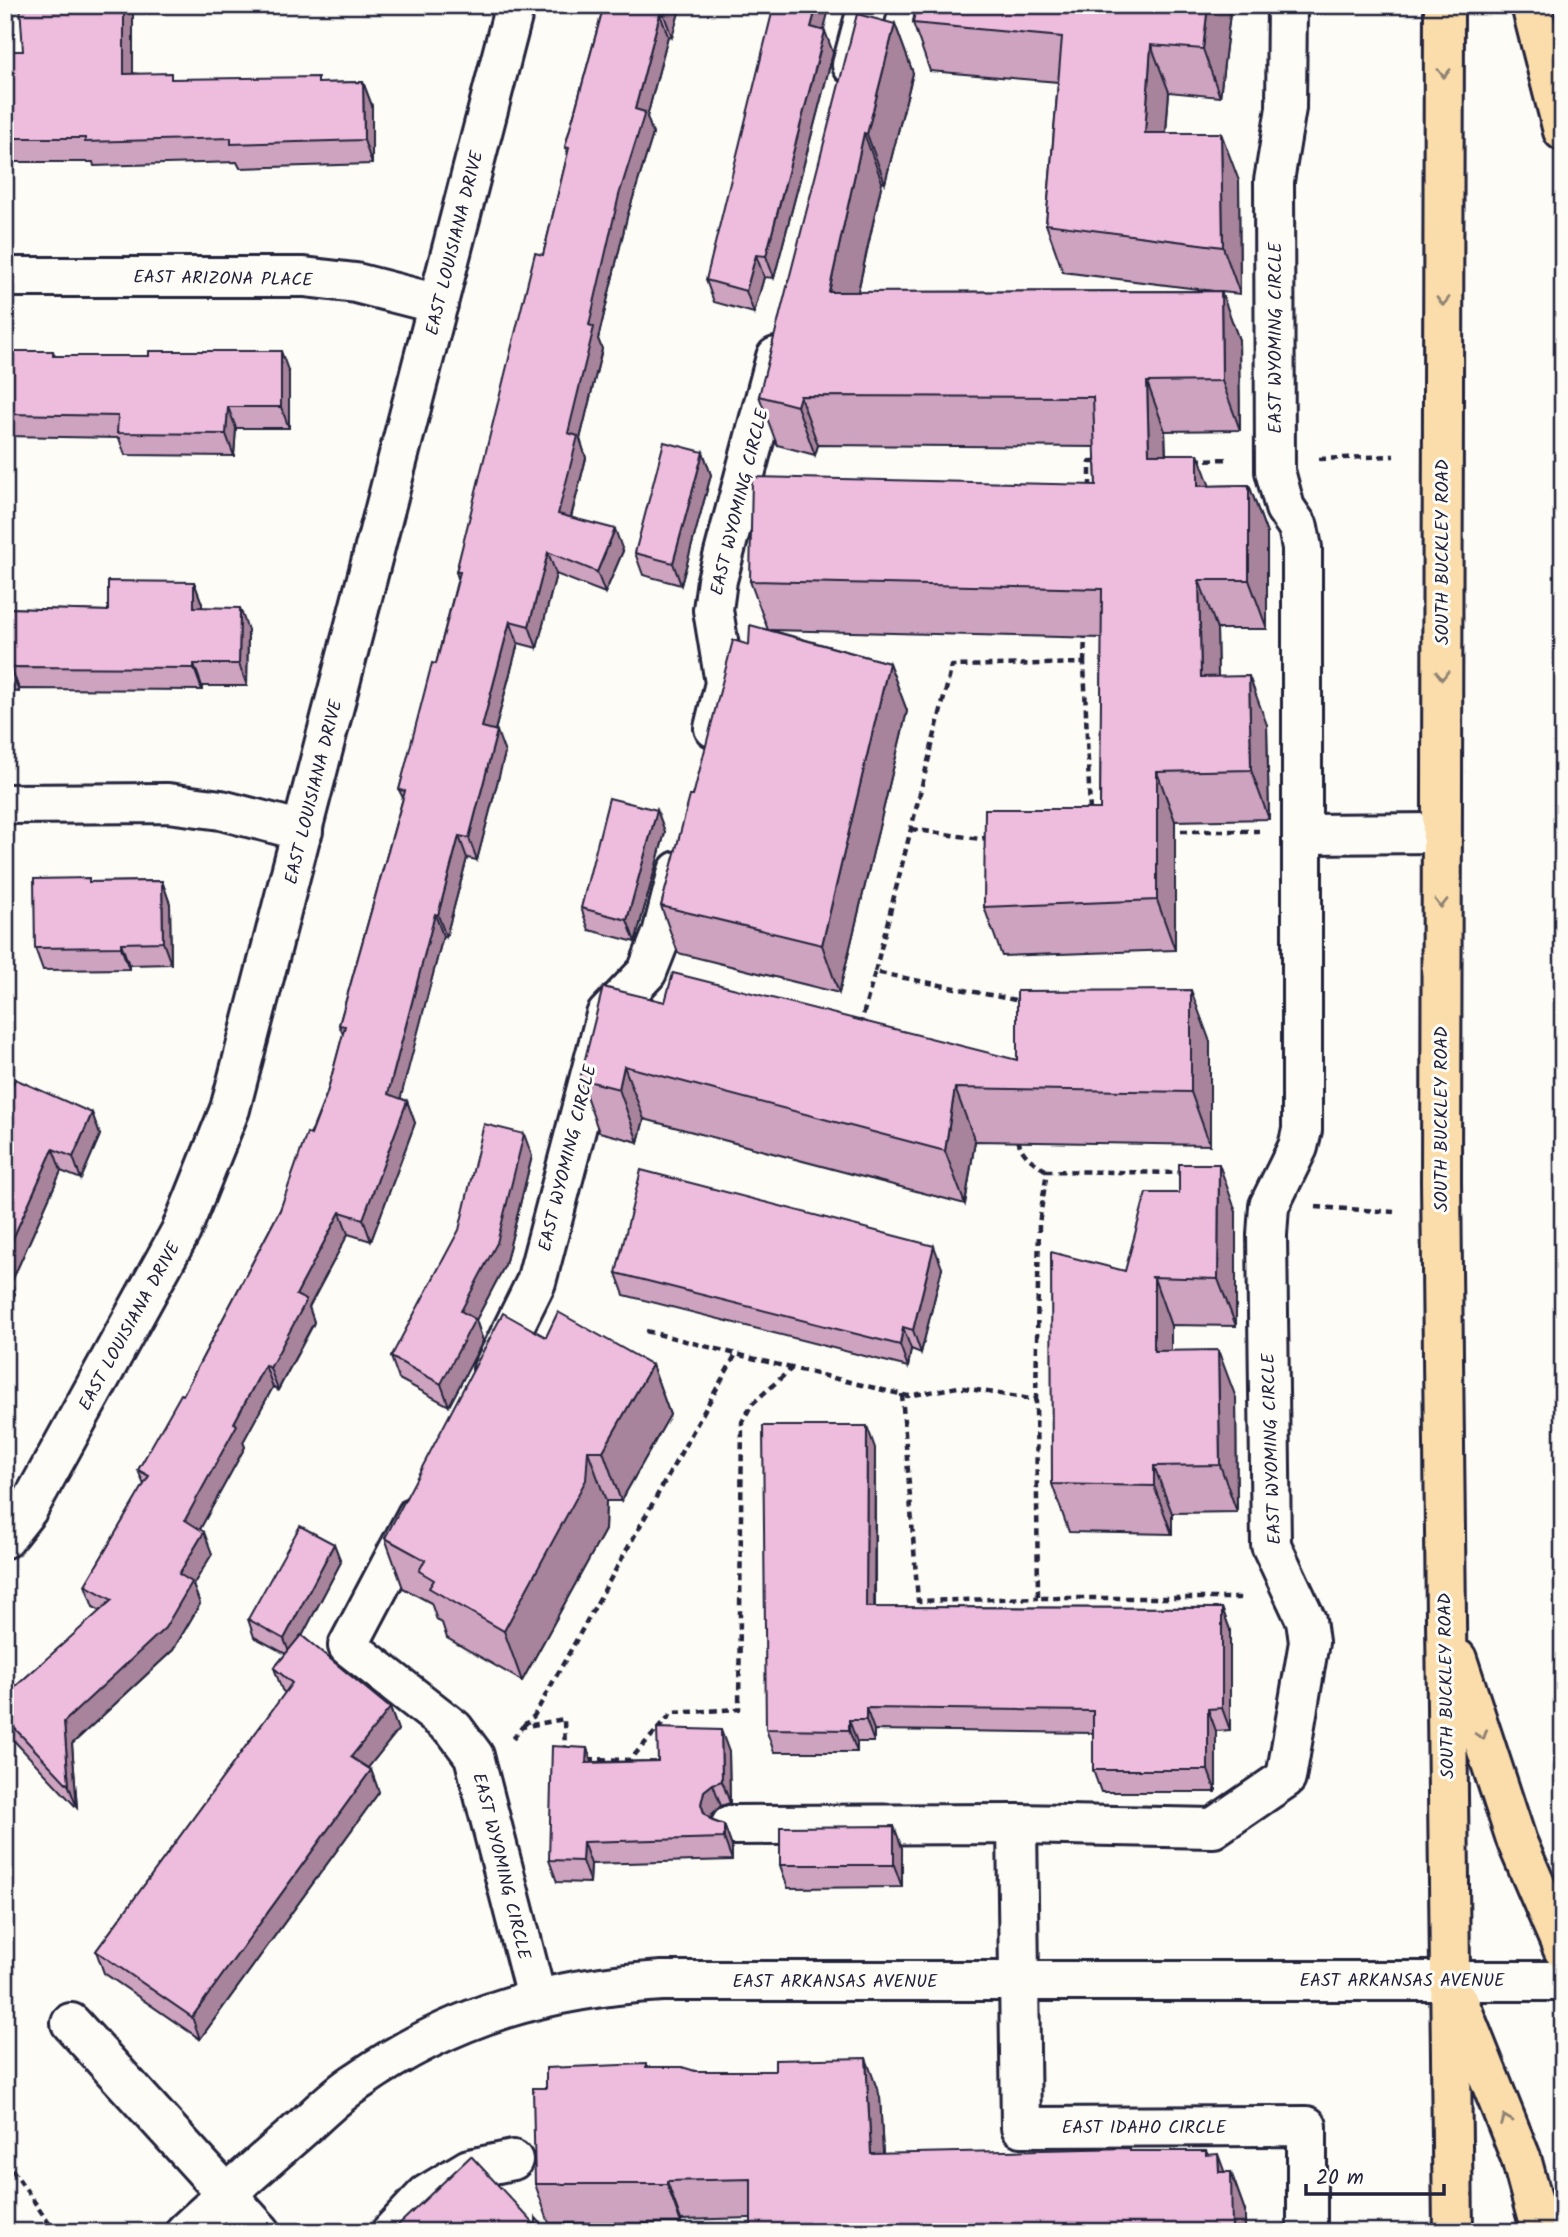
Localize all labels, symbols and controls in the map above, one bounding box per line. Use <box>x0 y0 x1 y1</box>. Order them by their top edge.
one-way arrow <box>1436 69 1452 79</box>
street label: EAST LOUISIANA DRIVE <box>418 148 493 339</box>
street label: EAST WYOMING CIRCLE <box>1262 242 1291 434</box>
street label: EAST ARIZONA PLACE <box>133 263 313 296</box>
one-way arrow <box>1435 296 1451 307</box>
street label: EAST WYOMING CIRCLE <box>703 405 778 599</box>
street label: SOUTH BUCKLEY ROAD <box>1429 459 1458 645</box>
one-way arrow <box>1434 671 1450 681</box>
street label: EAST LOUISIANA DRIVE <box>277 697 352 888</box>
one-way arrow <box>1433 898 1449 909</box>
street label: SOUTH BUCKLEY ROAD <box>1428 1026 1457 1212</box>
street label: EAST WYOMING CIRCLE <box>531 1061 606 1255</box>
street label: EAST LOUISIANA DRIVE <box>72 1236 189 1417</box>
street label: EAST WYOMING CIRCLE <box>1255 1352 1290 1545</box>
street label: SOUTH BUCKLEY ROAD <box>1431 1592 1464 1779</box>
one-way arrow <box>1474 1728 1488 1741</box>
street label: EAST WYOMING CIRCLE <box>463 1770 538 1963</box>
street label: EAST ARKANSAS AVENUE <box>1300 1967 1505 1996</box>
street label: EAST ARKANSAS AVENUE <box>733 1968 938 1997</box>
street label: EAST IDAHO CIRCLE <box>1062 2114 1227 2143</box>
one-way arrow <box>1501 2115 1515 2127</box>
scale bar <box>1306 2153 1444 2197</box>
text: 20 m <box>1316 2162 1364 2195</box>

